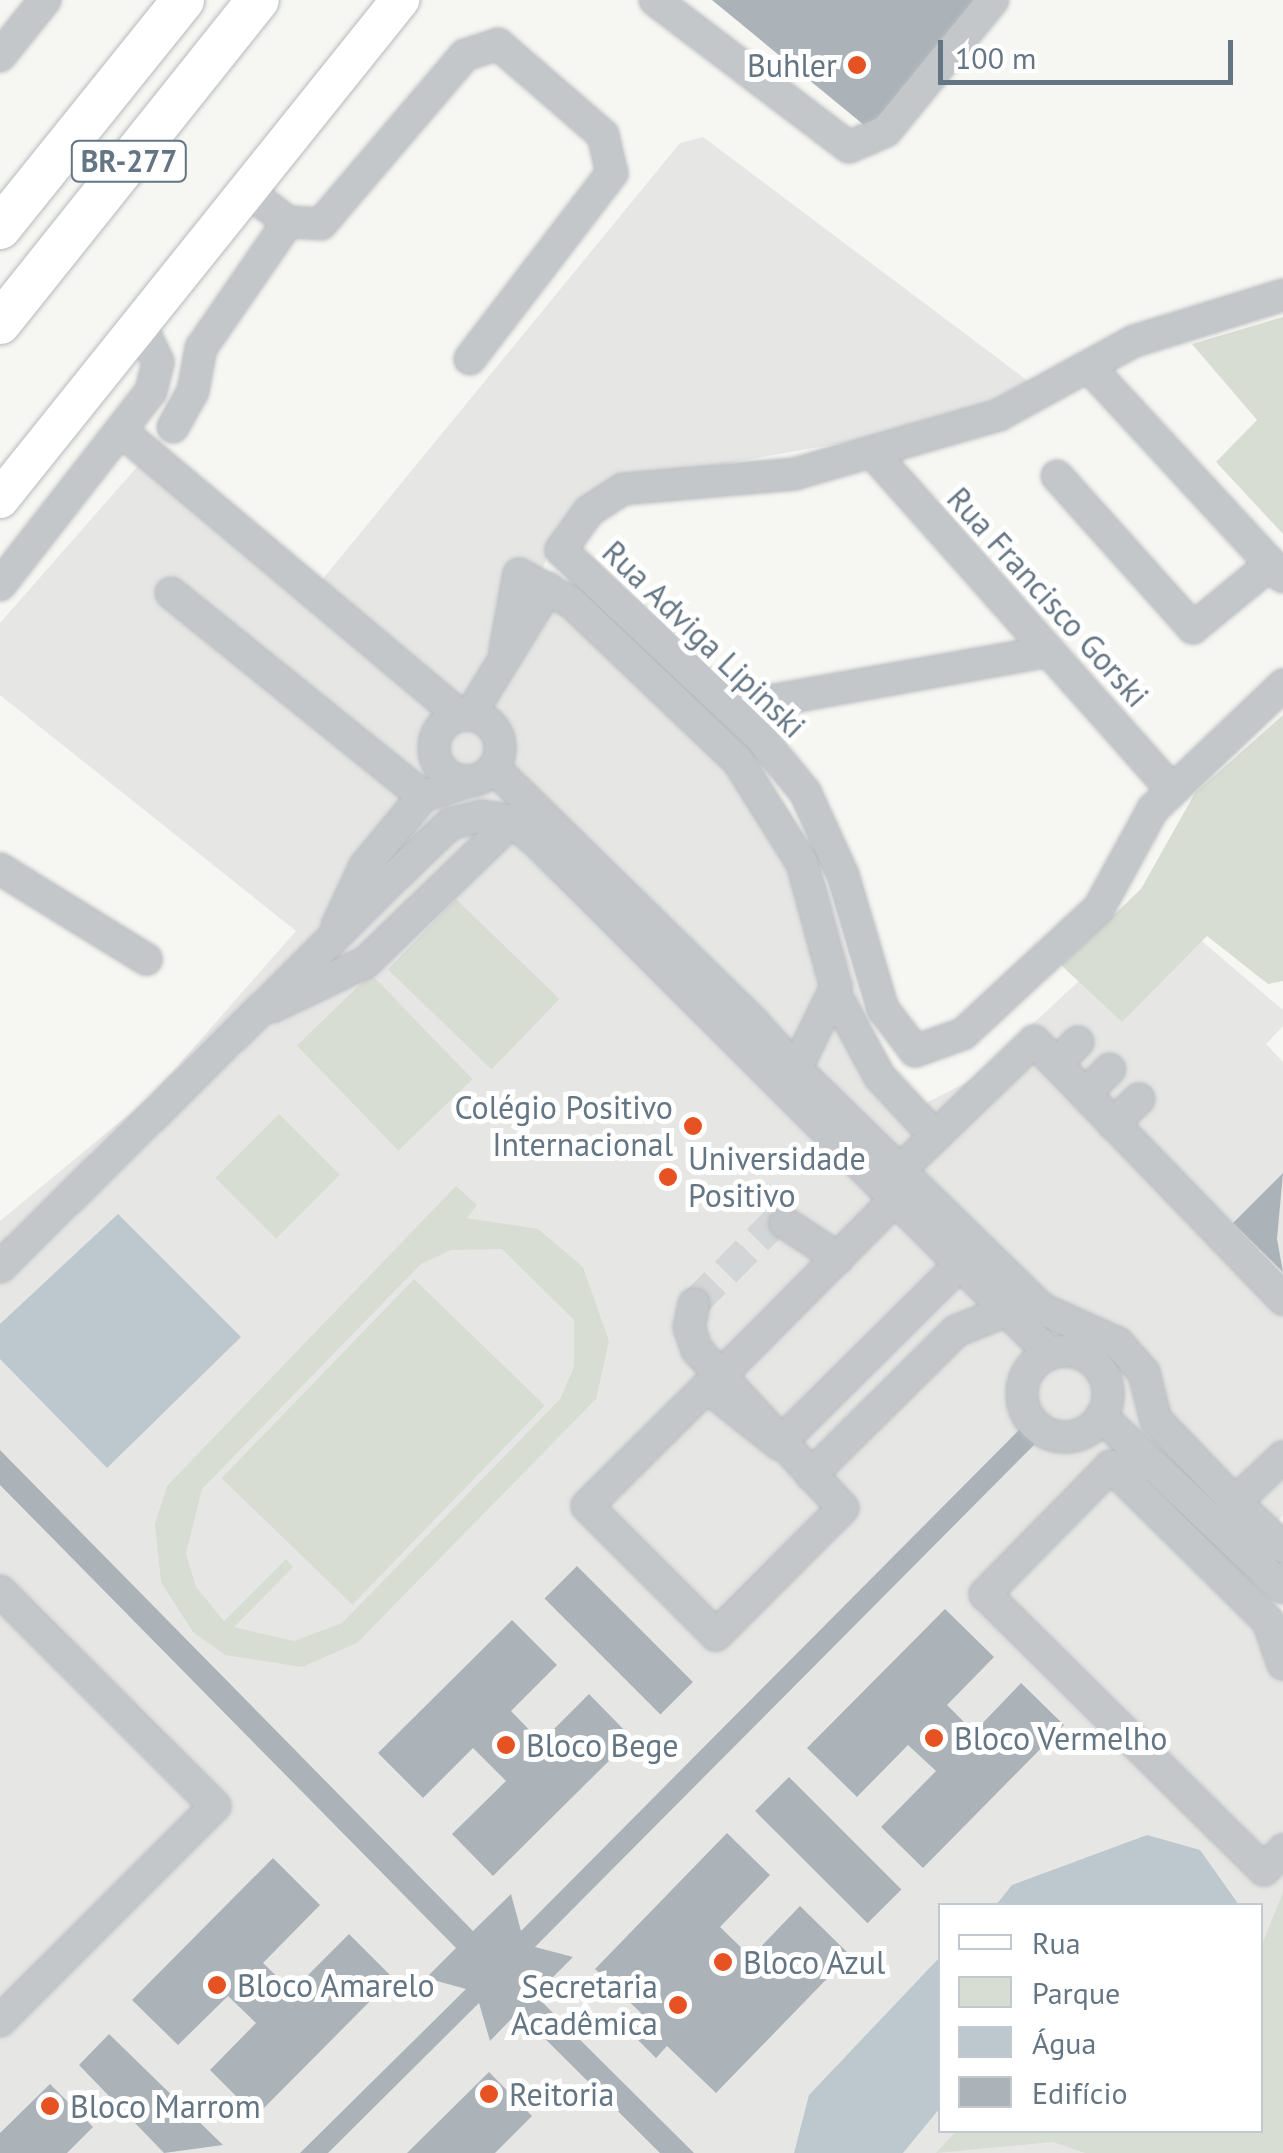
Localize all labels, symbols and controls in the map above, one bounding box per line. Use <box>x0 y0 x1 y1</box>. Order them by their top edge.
scale bar <box>943 20 1238 82</box>
text: 100 m <box>955 38 1036 77</box>
place label: Buhler <box>747 46 837 84</box>
marker: Buhler <box>846 54 868 76</box>
road number: BR-277 <box>69 136 189 186</box>
street label: Rua Francisco Gorski <box>939 479 1157 715</box>
street label: Rua Adviga Lipinski <box>594 532 814 746</box>
place label: Colégio Positivo Internacional <box>454 1089 673 1164</box>
marker: Colégio Positivo Internacional <box>682 1115 704 1137</box>
place label: Universidade Positivo <box>688 1140 866 1215</box>
marker: Universidade Positivo <box>657 1166 679 1188</box>
place label: Bloco Vermelho <box>954 1719 1168 1757</box>
place label: Bloco Bege <box>526 1726 679 1764</box>
marker: Bloco Vermelho <box>923 1727 945 1749</box>
marker: Bloco Bege <box>495 1734 517 1756</box>
legend <box>938 1903 1263 2133</box>
text: Rua <box>1032 1923 1081 1962</box>
place label: Bloco Azul <box>743 1943 886 1981</box>
marker: Bloco Azul <box>712 1951 734 1973</box>
place label: Bloco Amarelo <box>237 1966 436 2004</box>
place label: Secretaria Acadêmica <box>511 1968 658 2043</box>
text: Parque <box>1032 1973 1120 2012</box>
marker: Bloco Amarelo <box>206 1974 228 1996</box>
marker: Secretaria Acadêmica <box>667 1994 689 2016</box>
text: Água <box>1032 2023 1096 2062</box>
text: Edifício <box>1032 2073 1128 2112</box>
place label: Reitoria <box>509 2075 614 2113</box>
marker: Reitoria <box>478 2083 500 2105</box>
place label: Bloco Marrom <box>70 2087 261 2125</box>
marker: Bloco Marrom <box>39 2095 61 2117</box>

